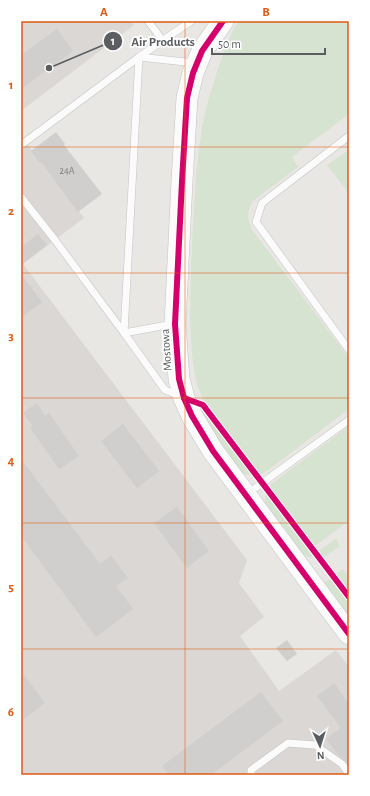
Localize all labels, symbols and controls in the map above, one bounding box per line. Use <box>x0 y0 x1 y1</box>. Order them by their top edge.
text: A <box>100 6 108 19</box>
text: B <box>262 6 270 19</box>
callout: Air Products <box>103 29 203 54</box>
scale bar <box>212 30 325 56</box>
text: 1 <box>111 35 115 47</box>
text: Air Products <box>131 36 195 49</box>
text: 50 m <box>218 38 241 50</box>
text: 1 <box>9 79 13 92</box>
house number: 24A <box>59 166 75 176</box>
text: 2 <box>8 205 14 218</box>
street label: Mostowa <box>159 328 173 372</box>
text: 3 <box>8 330 14 343</box>
text: 4 <box>8 455 15 468</box>
text: 5 <box>8 581 14 594</box>
text: 6 <box>8 706 14 719</box>
north arrow <box>300 726 340 766</box>
text: N <box>316 750 325 761</box>

